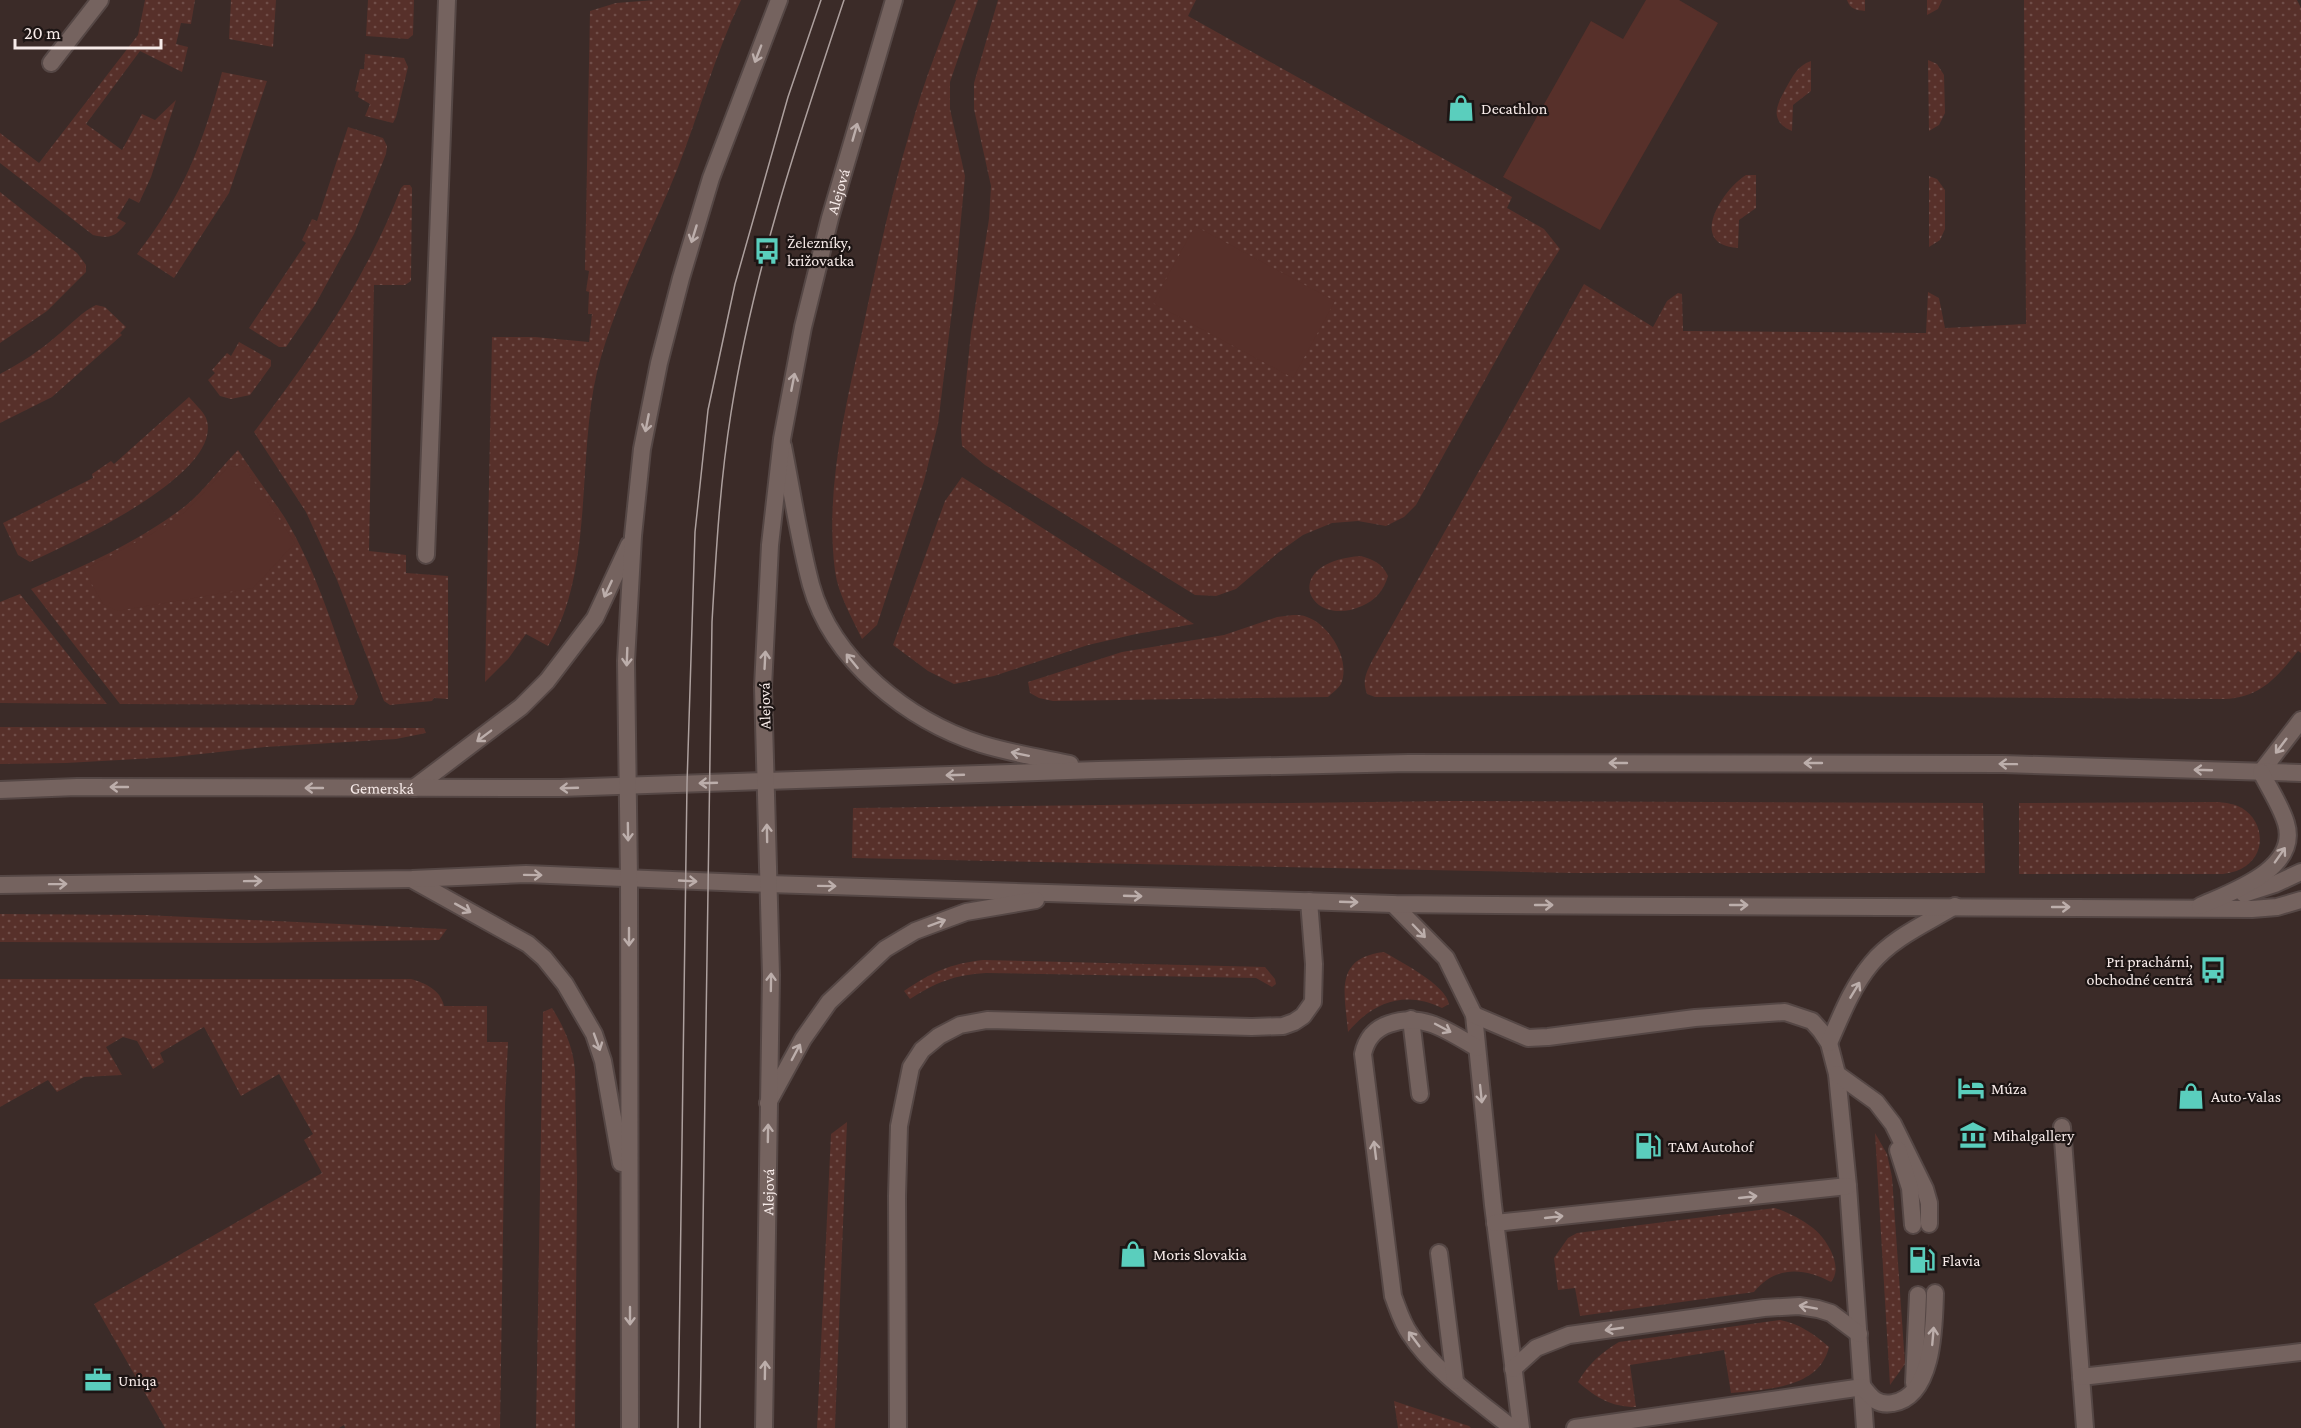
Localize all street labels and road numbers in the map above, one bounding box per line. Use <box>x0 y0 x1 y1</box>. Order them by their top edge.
street label: Alejová <box>824 166 853 216</box>
street label: Alejová <box>756 682 774 730</box>
street label: Gemerská <box>350 780 414 797</box>
street label: Alejová <box>759 1168 778 1216</box>

